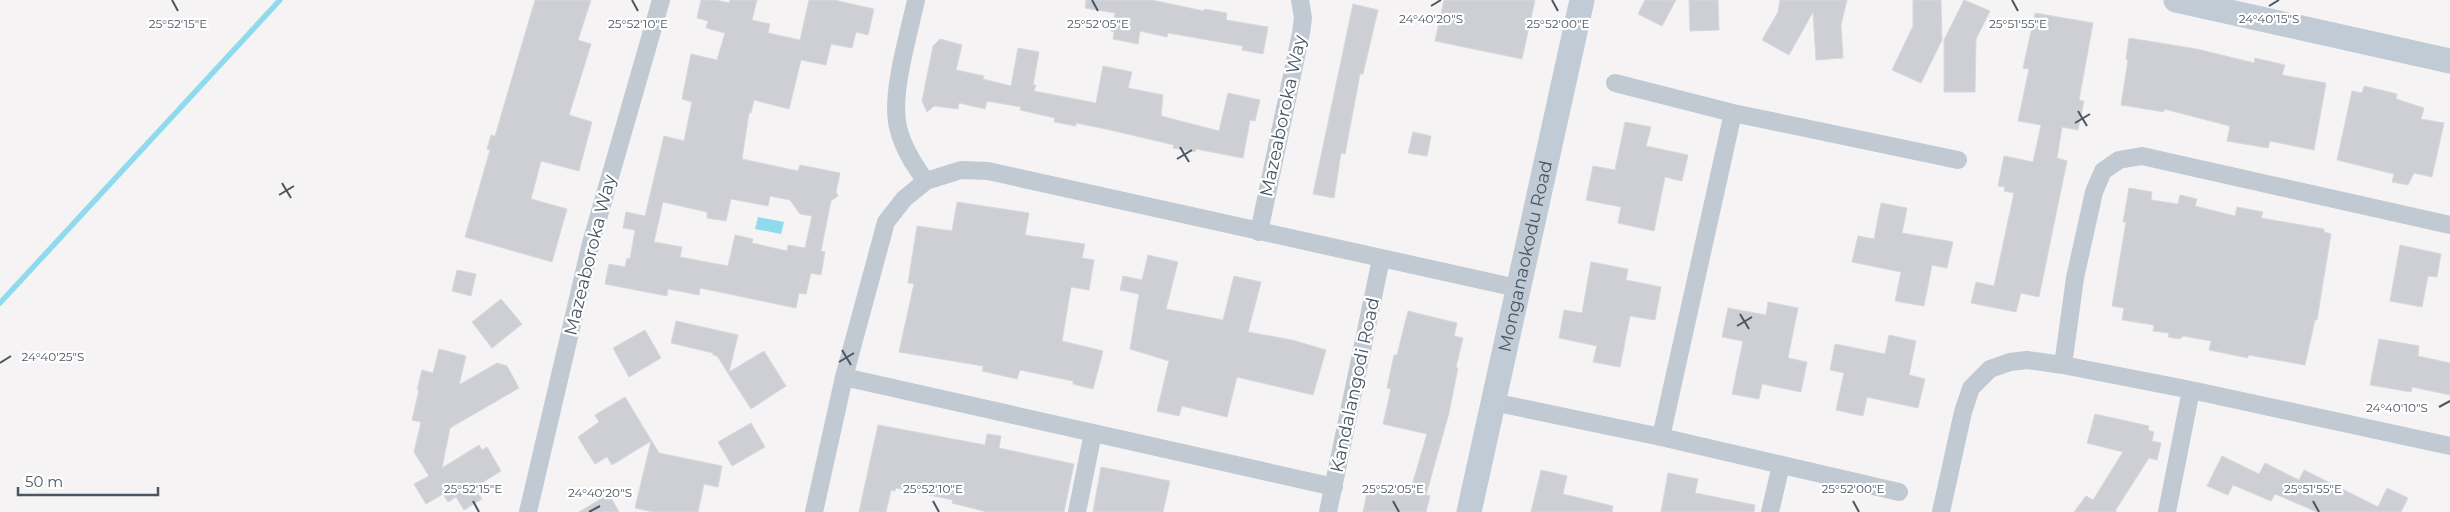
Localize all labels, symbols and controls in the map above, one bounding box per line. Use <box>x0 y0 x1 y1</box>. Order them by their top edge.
text: 24°40'20"S <box>1399 11 1463 26</box>
text: 24°40'15"S <box>2239 11 2299 26</box>
text: 25°52'15"E <box>149 16 207 31</box>
text: 25°52'10"E <box>608 16 668 31</box>
text: 25°52'05"E <box>1067 16 1129 31</box>
text: 25°52'00"E <box>1526 16 1590 31</box>
text: 25°51'55"E <box>1989 16 2047 31</box>
street label: Mazeaboroka Way <box>1255 33 1311 199</box>
street label: Monganaokodu Road <box>1494 158 1557 354</box>
street label: Mazeaboroka Way <box>559 172 621 338</box>
street label: Kandalangodi Road <box>1326 296 1384 474</box>
text: 24°40'25"S <box>22 349 84 364</box>
text: 24°40'10"S <box>2366 400 2428 415</box>
scale bar <box>18 464 158 496</box>
text: 50 m <box>25 472 63 491</box>
text: 25°52'15"E <box>444 481 502 496</box>
text: 25°52'10"E <box>903 481 963 496</box>
text: 25°52'05"E <box>1362 481 1424 496</box>
text: 25°52'00"E <box>1821 481 1885 496</box>
text: 25°51'55"E <box>2284 481 2342 496</box>
text: 24°40'20"S <box>568 485 632 500</box>

